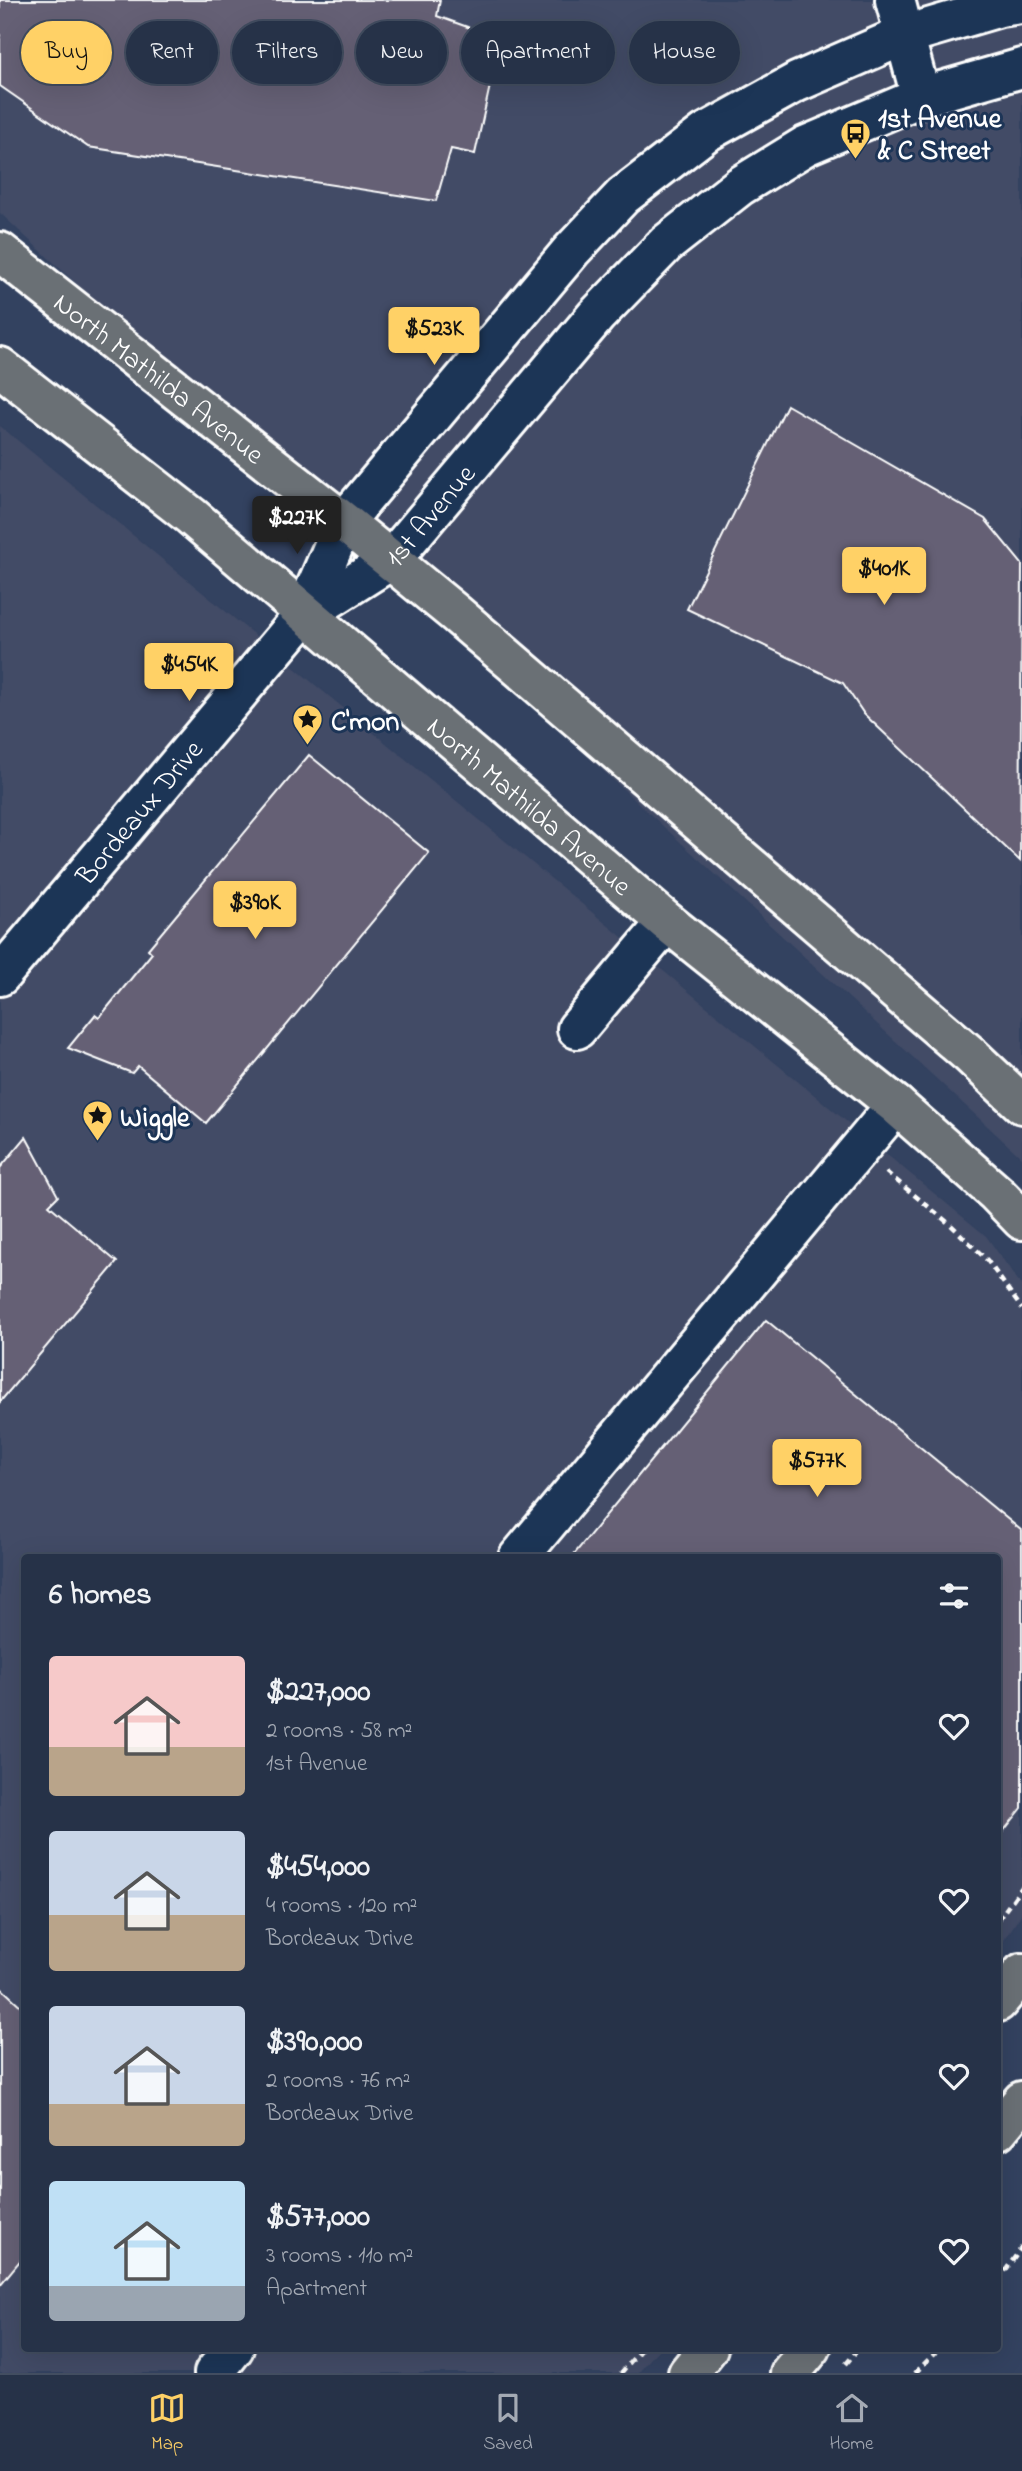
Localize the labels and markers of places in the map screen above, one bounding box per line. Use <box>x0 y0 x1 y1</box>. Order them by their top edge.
place label: 1st Avenue & C Street <box>877 100 1003 173</box>
bus stop icon: 1st Avenue & C Street <box>838 116 872 160</box>
pin: $523K <box>385 308 483 367</box>
pin: $227K <box>248 496 346 556</box>
pin: $401K <box>835 548 933 607</box>
pin: $454K <box>140 644 238 703</box>
place icon: C'mon <box>291 703 325 747</box>
place label: C'mon <box>331 703 400 744</box>
pin: $390K <box>206 881 304 941</box>
place icon: Wiggle <box>80 1099 114 1143</box>
place label: Wiggle <box>120 1099 191 1141</box>
pin: $577K <box>768 1440 866 1499</box>

